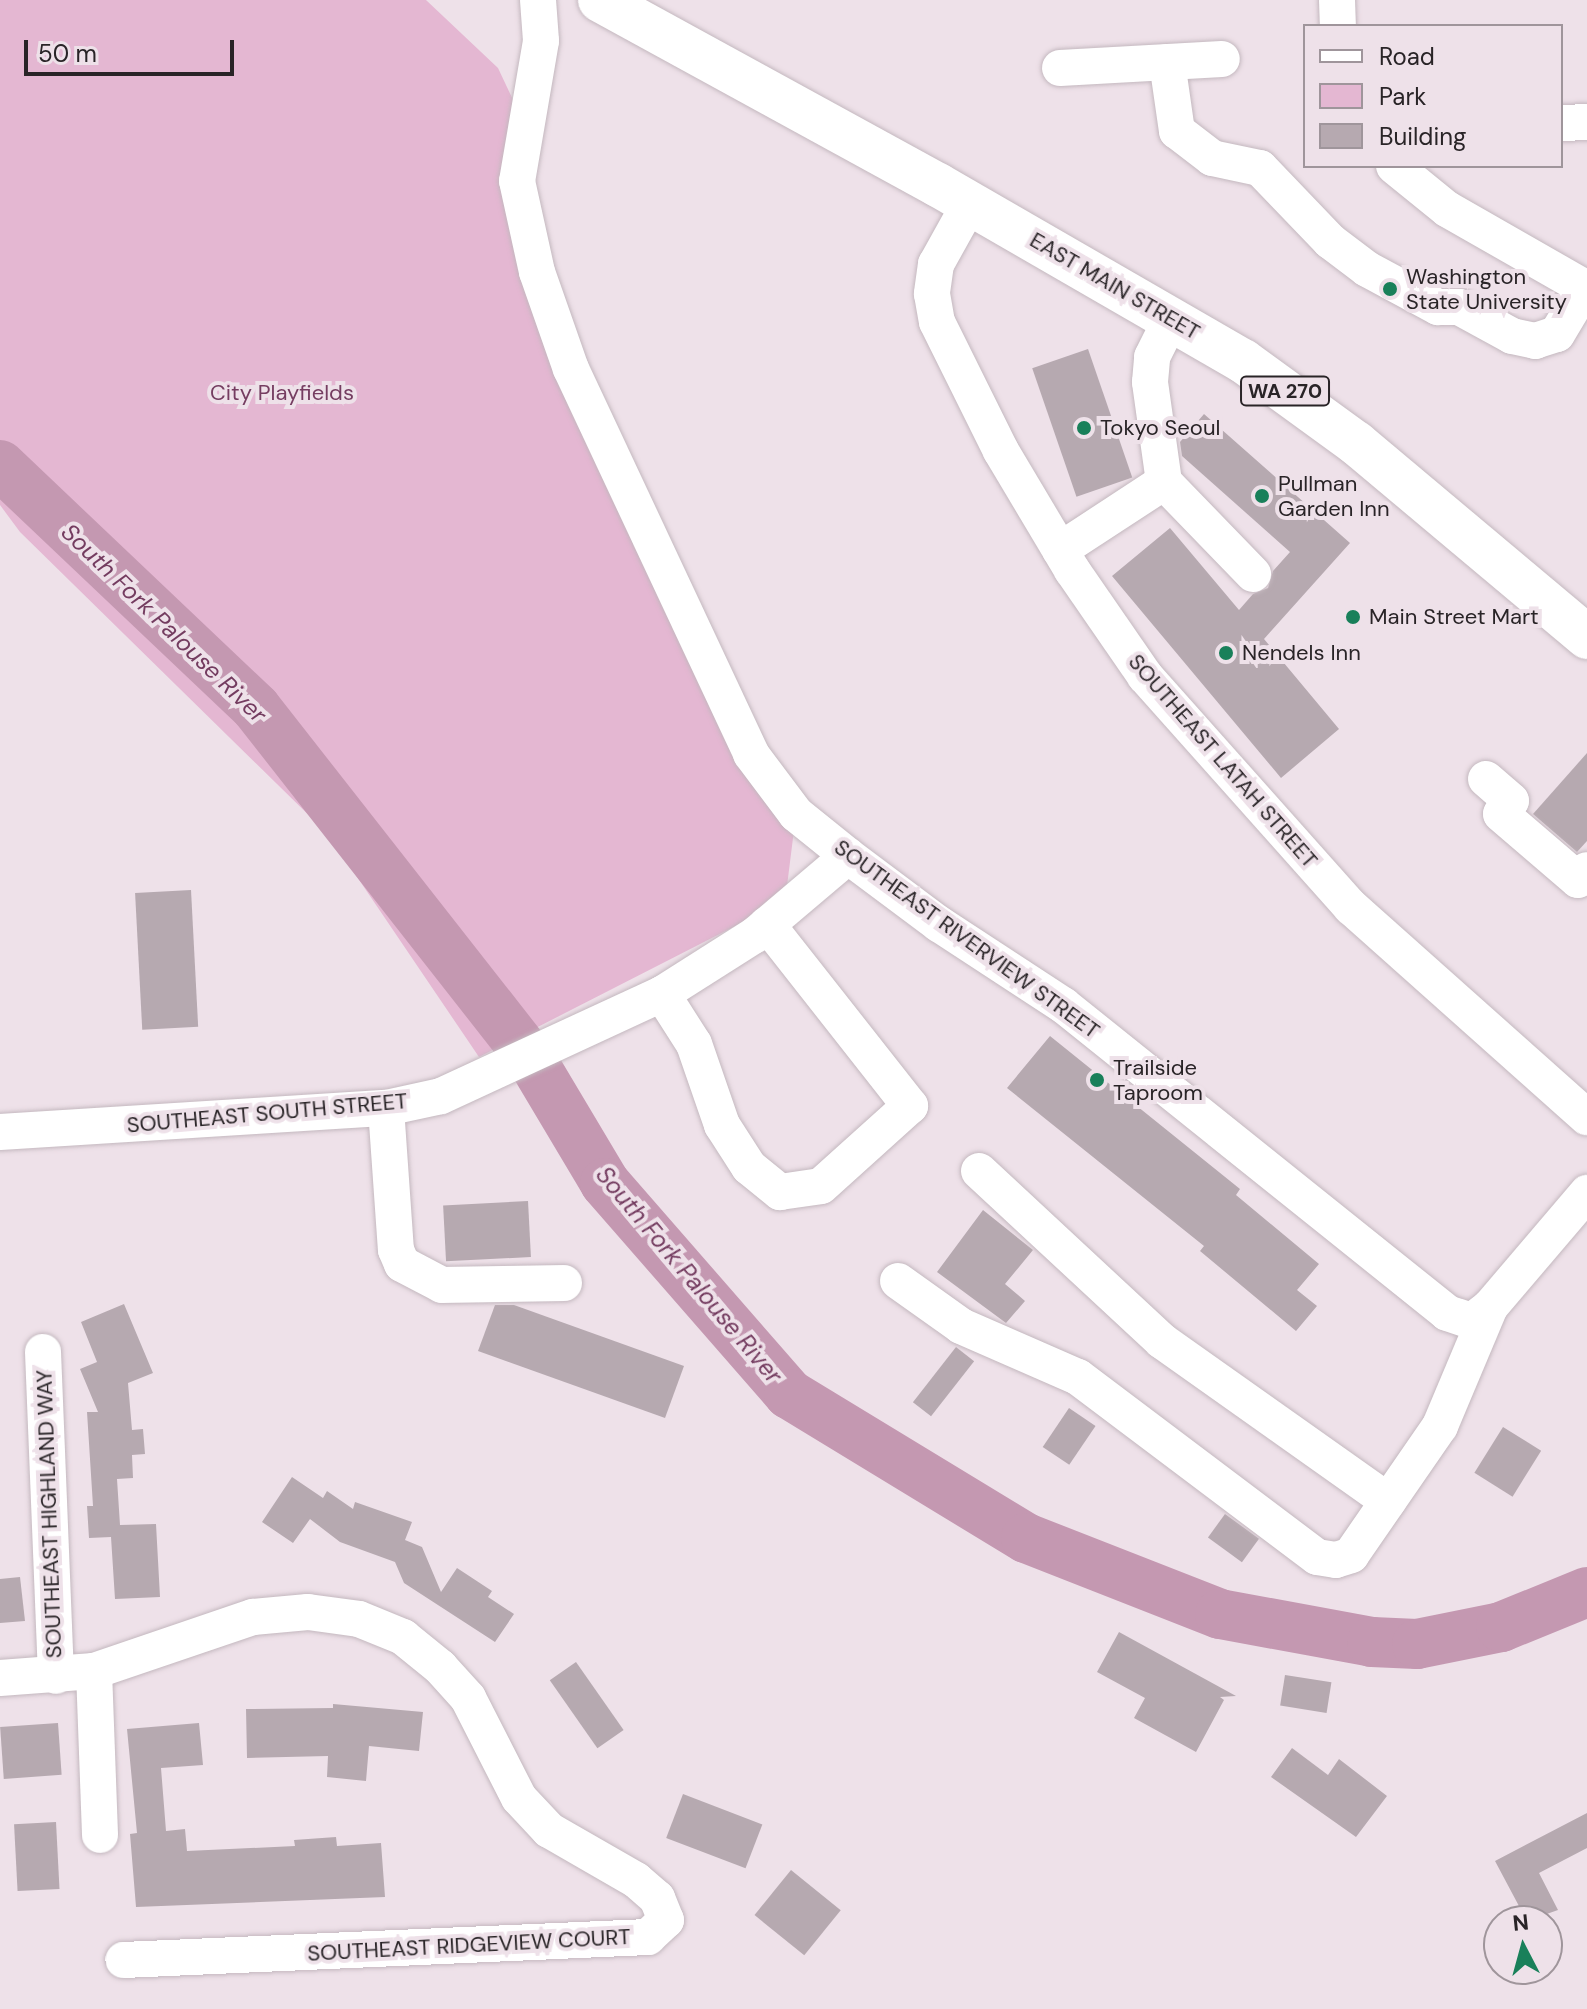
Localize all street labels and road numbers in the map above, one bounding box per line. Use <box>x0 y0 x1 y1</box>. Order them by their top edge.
street label: EAST MAIN STREET <box>1025 227 1205 345</box>
road number: WA 270 <box>1239 375 1331 407</box>
street label: SOUTHEAST LATAH STREET <box>1123 649 1323 873</box>
street label: SOUTHEAST RIVERVIEW STREET <box>829 834 1105 1044</box>
street label: SOUTHEAST SOUTH STREET <box>126 1088 408 1138</box>
street label: SOUTHEAST HIGHLAND WAY <box>31 1369 67 1659</box>
street label: SOUTHEAST RIDGEVIEW COURT <box>307 1923 631 1967</box>

